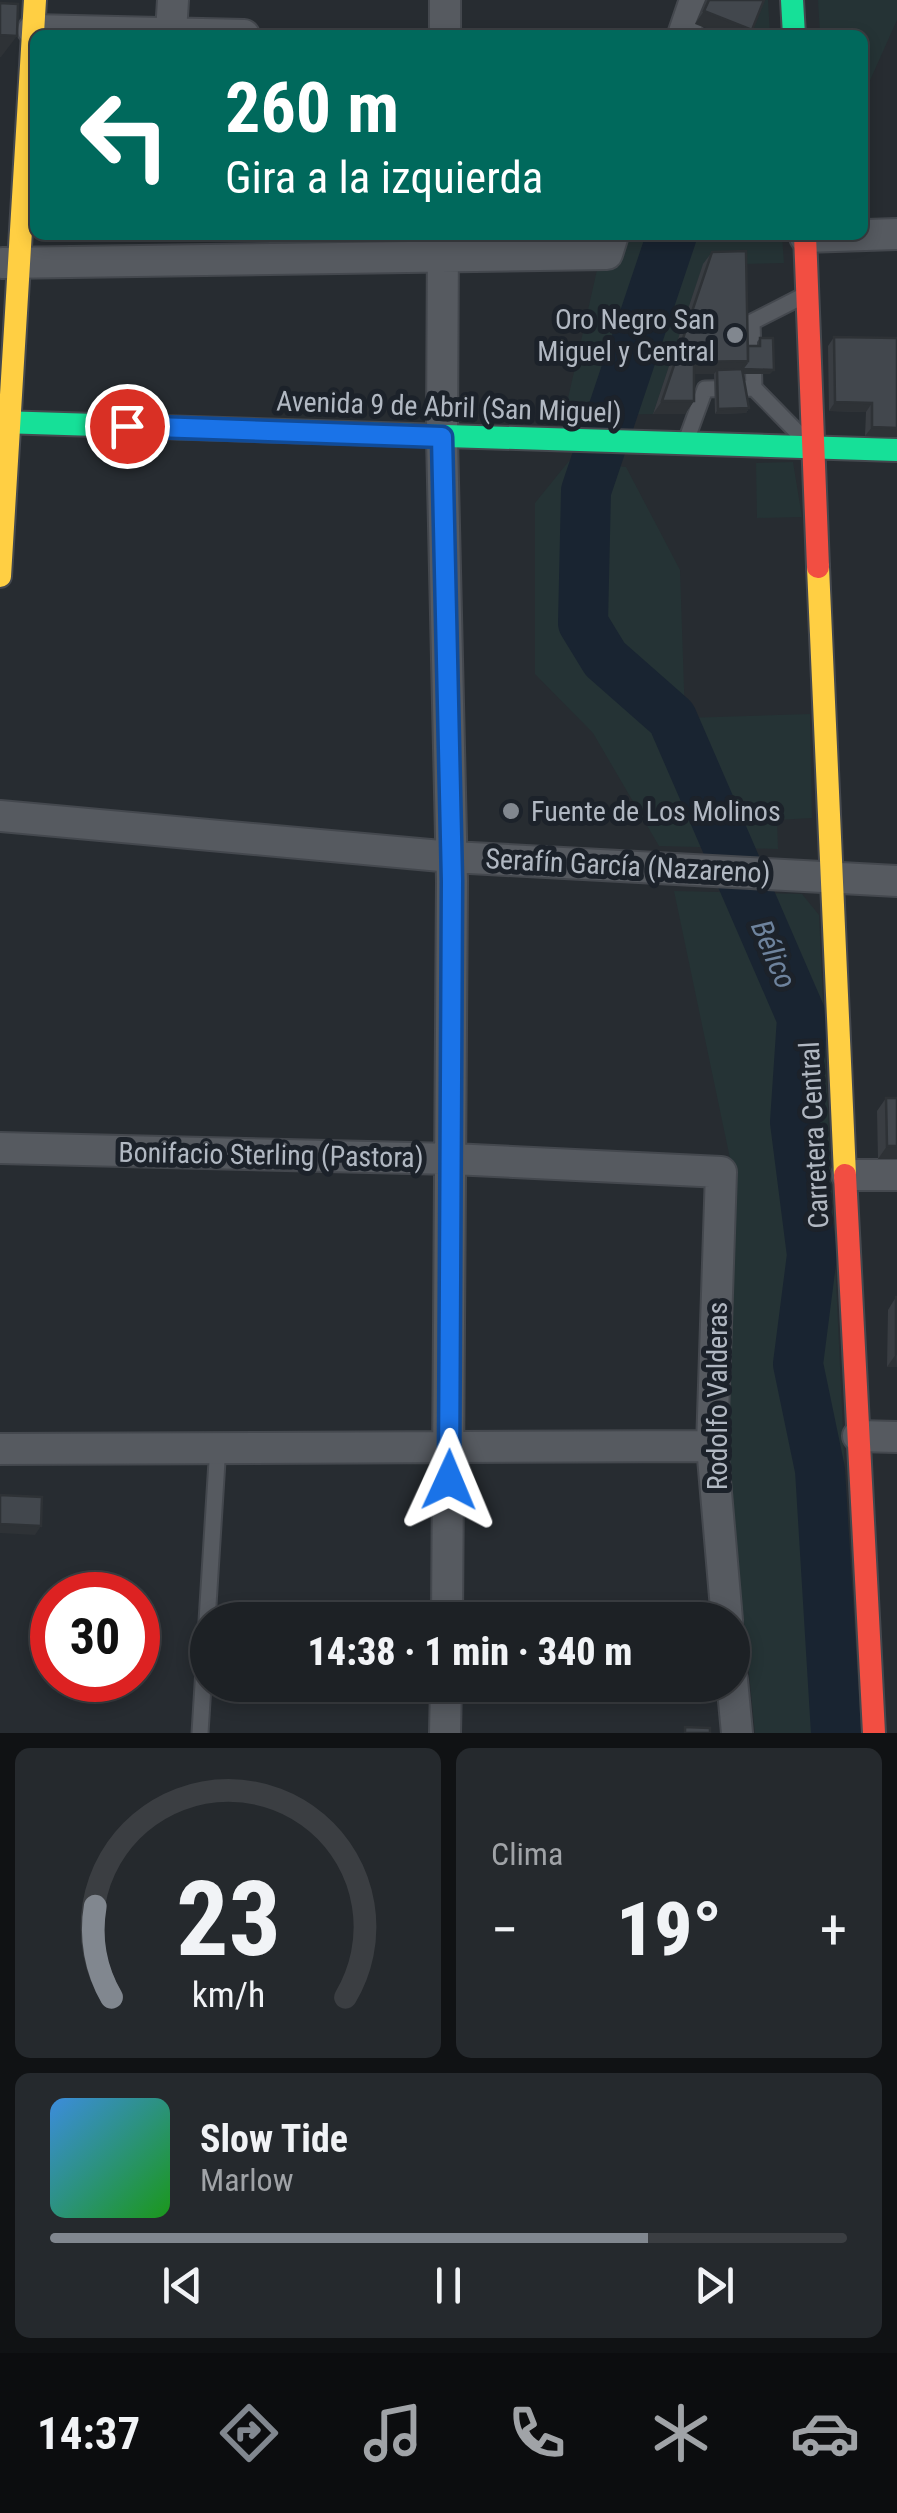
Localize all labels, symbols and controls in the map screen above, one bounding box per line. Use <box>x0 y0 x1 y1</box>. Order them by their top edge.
text: 260 m <box>225 67 399 149</box>
icon: left <box>60 70 190 200</box>
text: Gira a la izquierda <box>225 151 543 204</box>
place label: Oro Negro San Miguel y Central <box>537 303 715 368</box>
marker: Oro Negro San Miguel y Central <box>724 324 746 346</box>
pin <box>85 384 170 469</box>
street label: Avenida 9 de Abril (San Miguel) <box>276 384 622 430</box>
icon: arrive <box>100 399 155 454</box>
place label: Fuente de Los Molinos <box>531 795 781 828</box>
marker: Fuente de Los Molinos <box>500 800 522 822</box>
street label: Serafín García (Nazareno) <box>485 842 771 890</box>
water label: Bélico <box>744 915 804 993</box>
street label: Carretera Central <box>793 1041 835 1229</box>
street label: Bonifacio Sterling (Pastora) <box>118 1136 424 1174</box>
street label: Rodolfo Valderas <box>701 1302 734 1490</box>
position arrow <box>397 1428 501 1532</box>
speed limit sign: 30 <box>30 1572 160 1702</box>
text: 14:38 · 1 min · 340 m <box>308 1630 632 1674</box>
text: Clima <box>491 1835 563 1873</box>
text: 23 <box>175 1859 281 1980</box>
text: 19° <box>616 1885 722 1973</box>
text: − <box>491 1898 519 1962</box>
text: + <box>820 1898 847 1962</box>
text: km/h <box>191 1974 265 2016</box>
text: Slow Tide <box>200 2117 348 2161</box>
text: Marlow <box>200 2161 293 2199</box>
icon: previous <box>155 2258 210 2313</box>
icon: pause <box>421 2258 476 2313</box>
icon: next <box>687 2258 742 2313</box>
icon: directions <box>214 2398 284 2468</box>
icon: music <box>358 2398 428 2468</box>
icon: phone <box>502 2398 572 2468</box>
icon: climate <box>646 2398 716 2468</box>
icon: car <box>790 2398 860 2468</box>
text: 14:37 <box>37 2407 140 2460</box>

